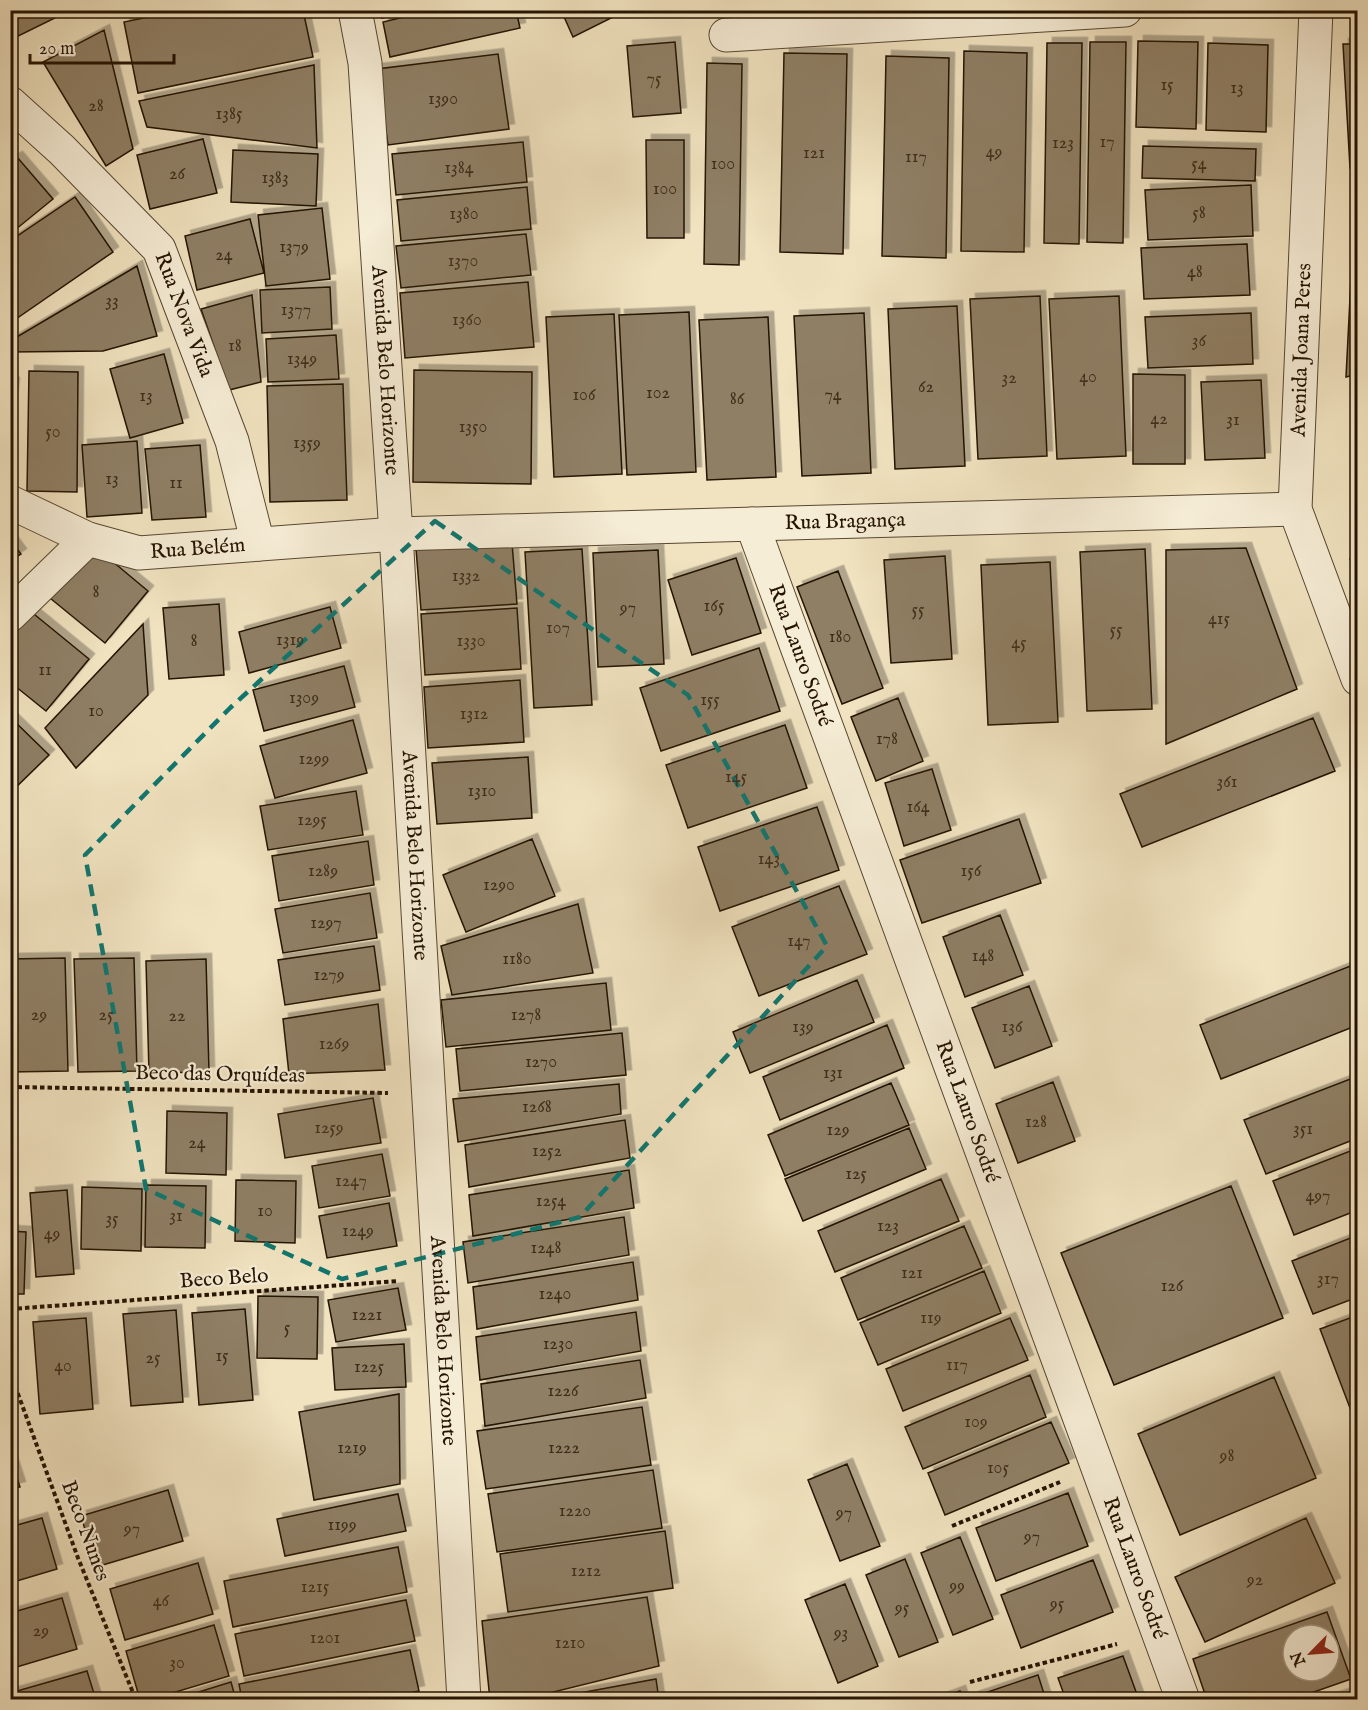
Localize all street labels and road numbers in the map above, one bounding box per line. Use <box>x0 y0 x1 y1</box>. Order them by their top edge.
street label: Rua Nova Vida <box>148 248 220 382</box>
street label: Avenida Belo Horizonte <box>365 263 406 477</box>
street label: Avenida Joana Peres <box>1285 263 1319 438</box>
street label: Rua Bragança <box>784 506 907 537</box>
street label: Rua Belém <box>149 532 246 566</box>
street label: Rua Lauro Sodré <box>762 581 839 731</box>
street label: Avenida Belo Horizonte <box>395 749 434 962</box>
street label: Rua Lauro Sodré <box>929 1037 1006 1187</box>
street label: Beco das Orquídeas <box>135 1060 305 1090</box>
street label: Avenida Belo Horizonte <box>423 1234 463 1447</box>
street label: Beco Belo <box>179 1262 269 1296</box>
street label: Beco Nunes <box>54 1477 116 1585</box>
street label: Rua Lauro Sodré <box>1096 1493 1173 1643</box>

